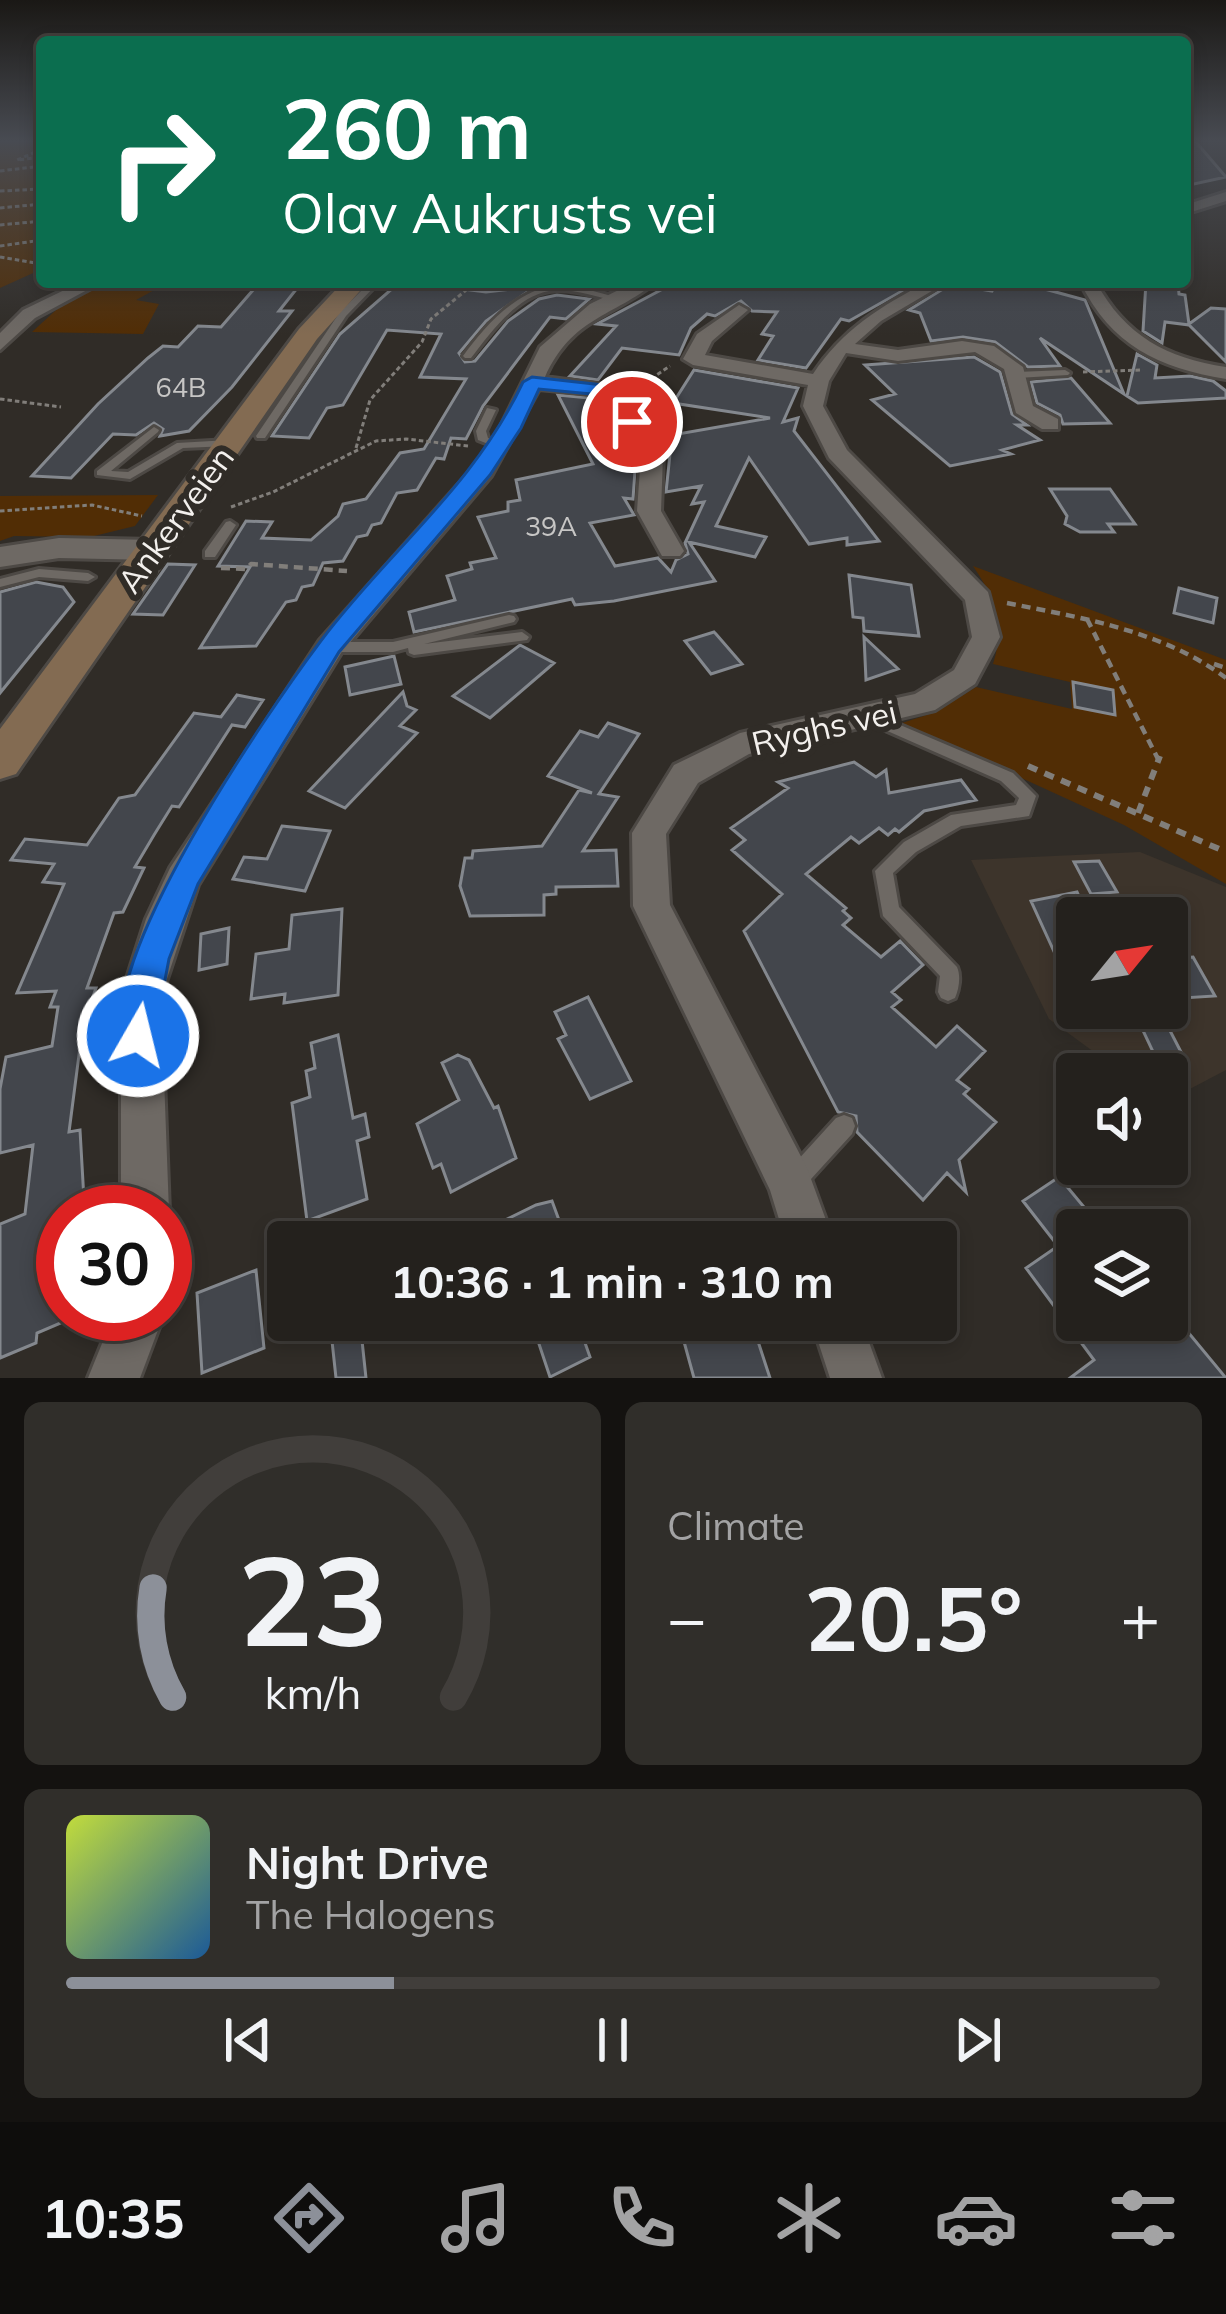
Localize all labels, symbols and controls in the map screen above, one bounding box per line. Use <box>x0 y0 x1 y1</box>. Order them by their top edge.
text: 260 m <box>282 75 532 180</box>
icon: right <box>84 84 240 240</box>
text: Olav Aukrusts vei <box>282 179 718 247</box>
house number: 64B <box>156 370 206 404</box>
pin <box>581 371 683 473</box>
icon: arrive <box>599 389 665 455</box>
street label: Ankerveien <box>108 438 242 600</box>
house number: 39A <box>525 509 577 543</box>
street label: Ryghs vei <box>748 690 900 764</box>
north arrow <box>1056 897 1188 1029</box>
map controls <box>1056 897 1188 1341</box>
position arrow <box>75 973 201 1099</box>
button: sound <box>1056 1053 1188 1185</box>
speed limit sign: 30 <box>36 1185 192 1341</box>
button: layers <box>1056 1209 1188 1341</box>
text: 10:36 · 1 min · 310 m <box>390 1253 834 1309</box>
text: Climate <box>667 1501 805 1550</box>
text: 23 <box>238 1521 387 1677</box>
text: 20.5° <box>804 1561 1023 1674</box>
text: − <box>667 1576 707 1659</box>
text: + <box>1120 1576 1160 1659</box>
text: km/h <box>264 1665 361 1719</box>
text: Night Drive <box>246 1834 489 1890</box>
text: The Halogens <box>246 1890 496 1939</box>
icon: previous <box>215 2007 281 2073</box>
icon: pause <box>580 2007 646 2073</box>
icon: next <box>945 2007 1011 2073</box>
icon: directions <box>267 2176 351 2260</box>
icon: music <box>434 2176 518 2260</box>
icon: phone <box>600 2176 684 2260</box>
icon: climate <box>767 2176 851 2260</box>
icon: car <box>934 2176 1018 2260</box>
icon: filters <box>1101 2176 1185 2260</box>
text: 10:35 <box>41 2184 184 2252</box>

